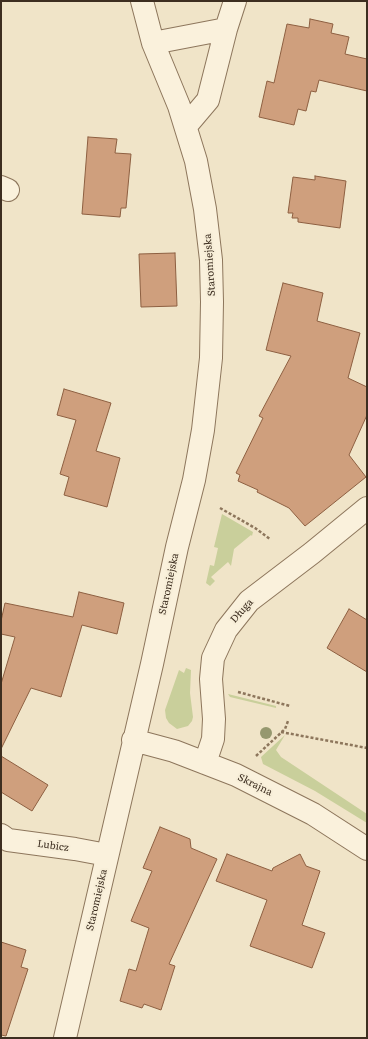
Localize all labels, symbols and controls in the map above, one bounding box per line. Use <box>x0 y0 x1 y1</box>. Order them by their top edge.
street label: Staromiejska <box>202 233 218 297</box>
street label: Staromiejska <box>157 552 181 616</box>
street label: Długa <box>228 597 256 625</box>
street label: Skrajna <box>236 771 274 799</box>
street label: Lubicz <box>37 838 69 854</box>
street label: Staromiejska <box>84 868 110 932</box>

